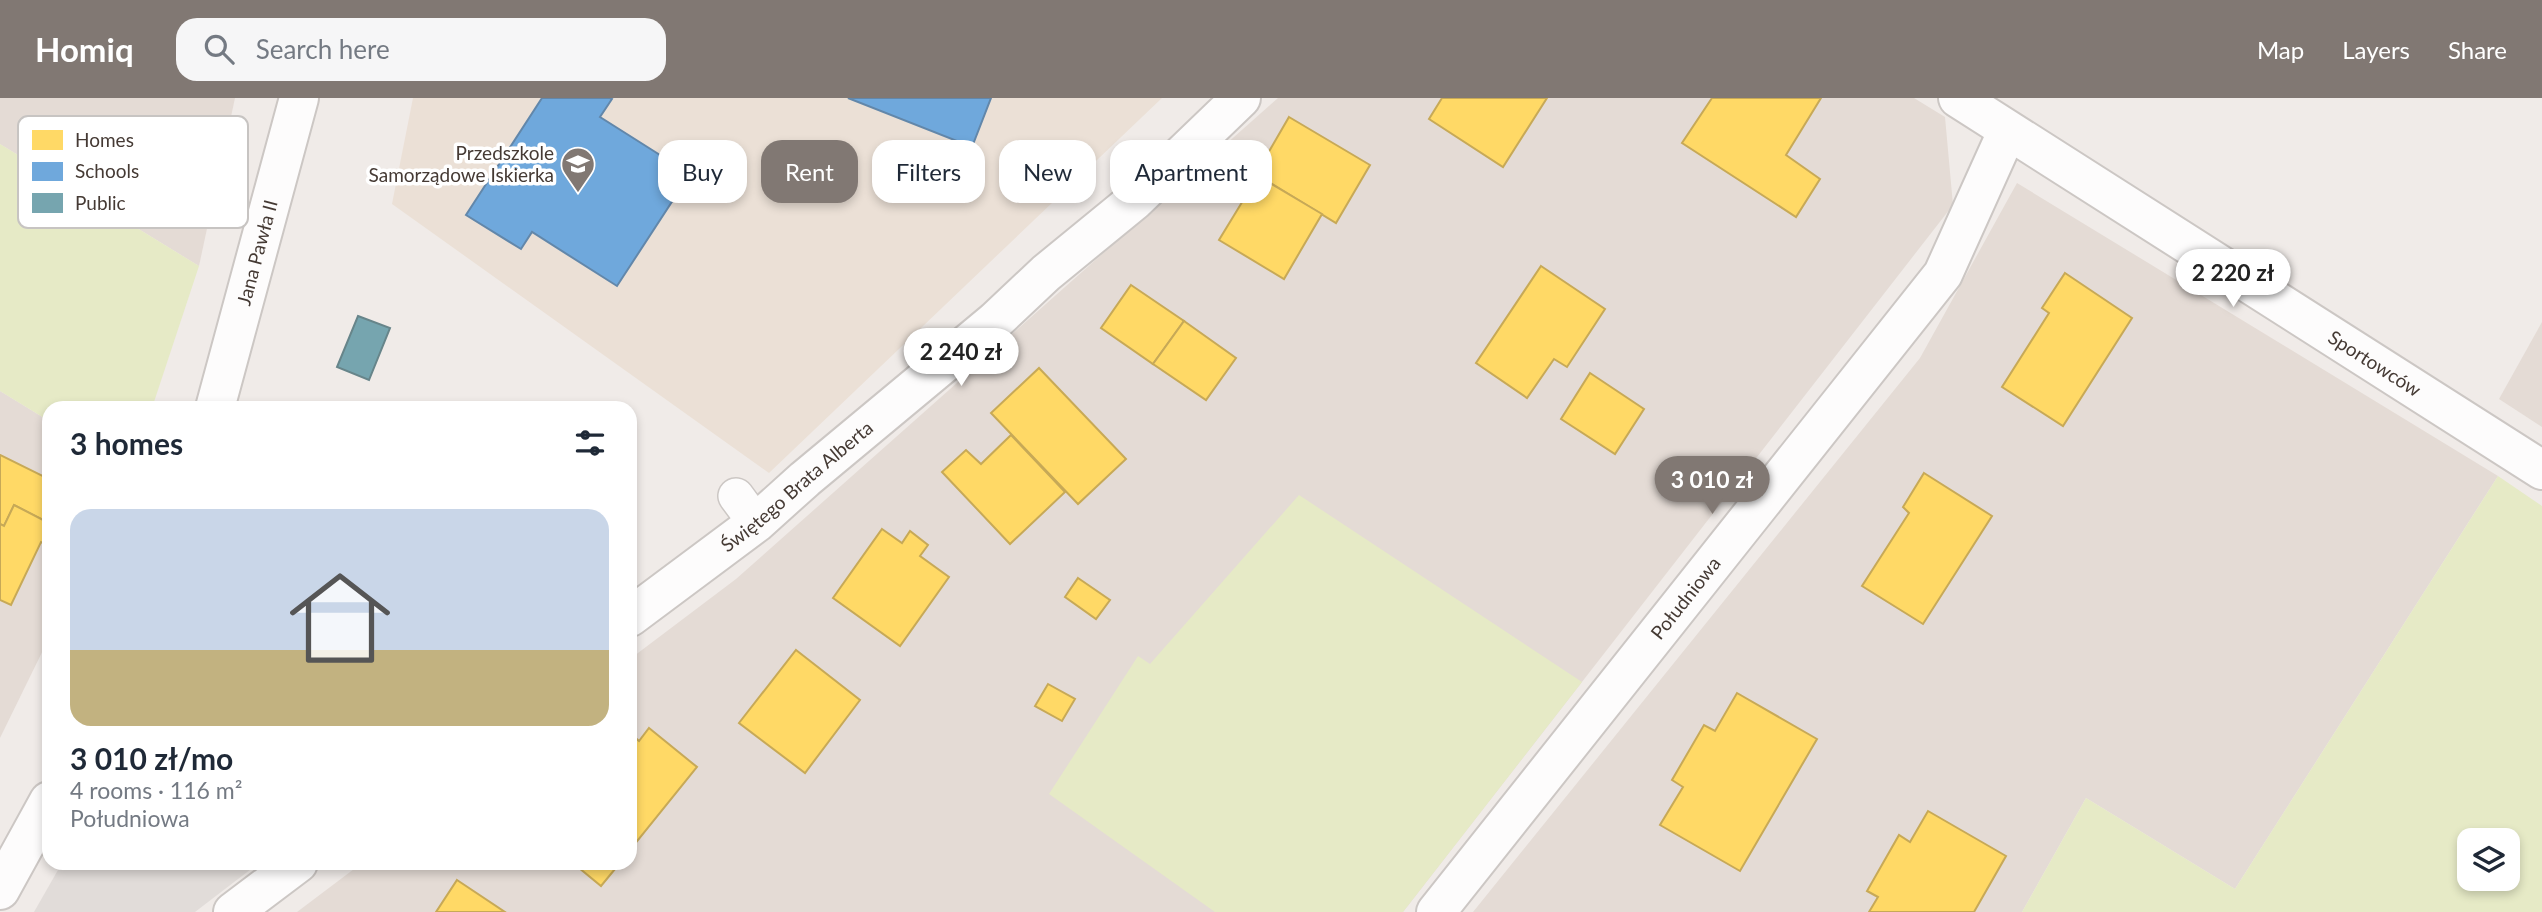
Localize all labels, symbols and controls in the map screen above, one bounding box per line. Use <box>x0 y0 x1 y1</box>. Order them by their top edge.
search box <box>176 18 666 81</box>
text: Homiq <box>35 29 134 69</box>
icon: search <box>200 30 238 68</box>
text: Search here <box>256 33 390 65</box>
text: Map <box>2257 35 2304 64</box>
text: Layers <box>2342 35 2410 64</box>
text: Share <box>2448 35 2507 64</box>
legend <box>18 116 248 228</box>
text: Homes <box>75 128 134 151</box>
chip: Buy <box>658 140 747 203</box>
chip: Rent <box>761 140 858 203</box>
chip: Filters <box>872 140 985 203</box>
chip: New <box>999 140 1096 203</box>
chip: Apartment <box>1110 140 1272 203</box>
place label: Przedszkole Samorządowe Iskierka <box>369 141 554 186</box>
school or university icon: Przedszkole Samorządowe Iskierka <box>559 145 597 194</box>
text: Schools <box>75 159 139 182</box>
text: Public <box>75 191 126 214</box>
street label: Jana Pawła II <box>231 197 282 308</box>
pin: 2 220 zł <box>2161 250 2305 309</box>
text: 2 220 zł <box>2192 258 2274 286</box>
street label: Sportowców <box>2324 325 2425 401</box>
pin: 2 240 zł <box>889 328 1033 388</box>
text: 2 240 zł <box>920 337 1002 365</box>
street label: Świętego Brata Alberta <box>716 416 877 556</box>
icon: filters <box>571 424 609 462</box>
text: 3 homes <box>70 425 183 461</box>
pin: 3 010 zł <box>1640 456 1784 516</box>
text: 3 010 zł <box>1671 465 1753 493</box>
street label: Południowa <box>1645 552 1725 644</box>
icon: home <box>277 555 403 681</box>
text: 3 010 zł/mo <box>70 740 233 776</box>
text: 4 rooms · 116 m² <box>70 776 242 804</box>
text: Południowa <box>70 804 190 832</box>
map controls <box>2457 828 2520 891</box>
button: layers <box>2457 828 2520 891</box>

